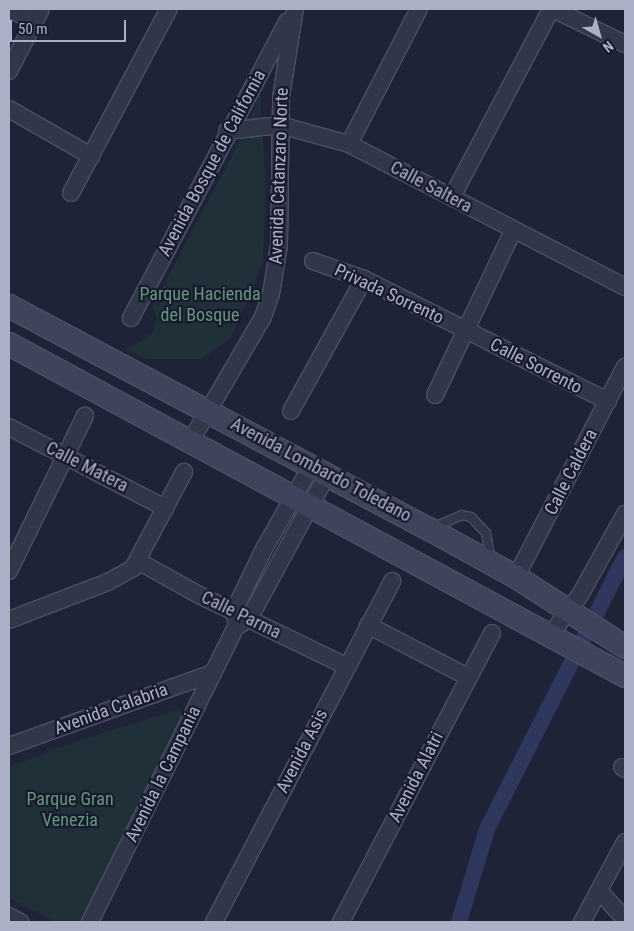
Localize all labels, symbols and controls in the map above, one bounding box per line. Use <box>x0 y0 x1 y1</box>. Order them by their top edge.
scale bar <box>12 10 129 42</box>
north arrow <box>574 10 624 60</box>
text: 50 m <box>18 20 48 38</box>
text: N <box>600 38 617 56</box>
street label: Avenida Bosque de California <box>154 66 270 260</box>
street label: Avenida Catanzaro Norte <box>265 87 293 265</box>
street label: Calle Saltera <box>387 157 475 217</box>
street label: Privada Sorrento <box>331 259 447 329</box>
park label: Parque Hacienda del Bosque <box>139 284 261 326</box>
street label: Calle Sorrento <box>486 334 586 398</box>
street label: Avenida Lombardo Toledano <box>227 413 415 527</box>
street label: Calle Caldera <box>540 425 602 519</box>
street label: Calle Matera <box>42 437 132 497</box>
street label: Calle Parma <box>198 586 284 644</box>
street label: Avenida Calabria <box>51 678 171 740</box>
street label: Avenida la Campania <box>121 702 205 846</box>
street label: Avenida Asis <box>272 705 332 797</box>
street label: Avenida Alatri <box>384 728 448 826</box>
park label: Parque Gran Venezia <box>26 789 114 832</box>

